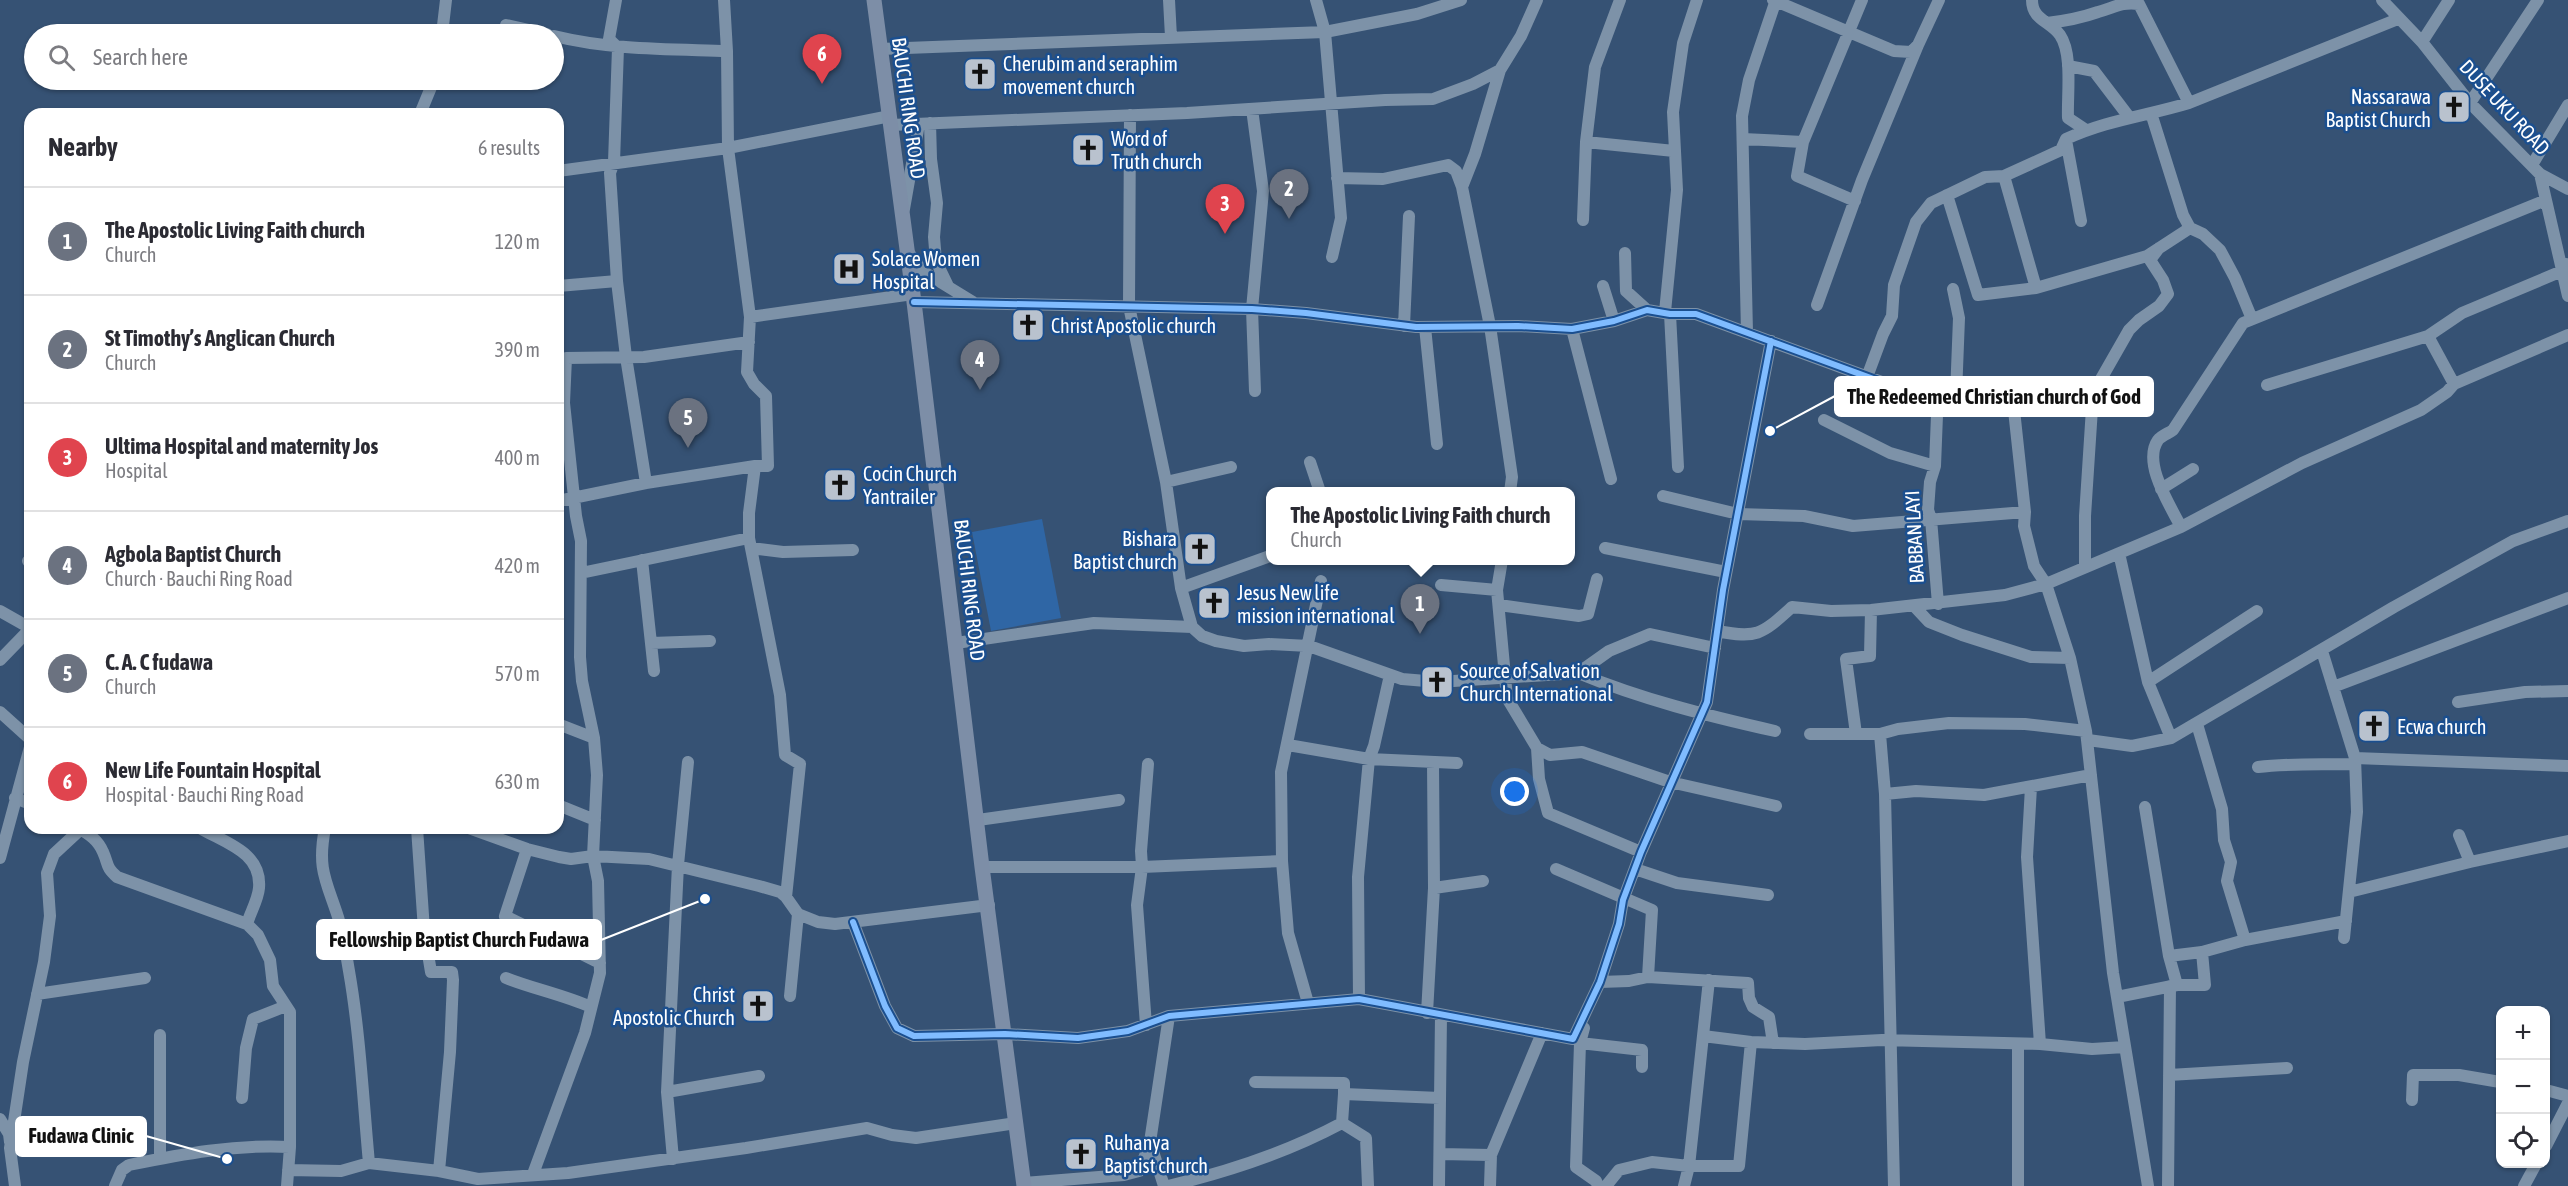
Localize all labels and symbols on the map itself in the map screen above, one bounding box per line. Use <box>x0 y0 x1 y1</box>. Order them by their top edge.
pin: 6 <box>802 34 842 84</box>
street label: BAUCHI RING ROAD <box>888 36 930 180</box>
place label: Cherubim and seraphim movement church <box>1003 52 1178 98</box>
street label: DUSE UKU ROAD <box>2455 55 2555 159</box>
church icon: Cherubim and seraphim movement church <box>962 56 998 92</box>
place label: Nassarawa Baptist Church <box>2325 85 2431 131</box>
church icon: Nassarawa Baptist Church <box>2436 89 2472 125</box>
place label: Word of Truth church <box>1111 127 1202 173</box>
church icon: Word of Truth church <box>1070 132 1106 168</box>
pin: 2 <box>1270 170 1308 219</box>
pin: 3 <box>1206 184 1244 234</box>
place label: Solace Women Hospital <box>872 247 980 293</box>
hospital icon: Solace Women Hospital <box>831 251 867 287</box>
church icon: Christ Apostolic church <box>1010 307 1046 343</box>
place label: Christ Apostolic church <box>1051 314 1216 337</box>
pin: 4 <box>960 340 1000 390</box>
callout: The Redeemed Christian church of God <box>1835 377 2153 416</box>
text: The Redeemed Christian church of God <box>1847 384 2141 408</box>
pin: 5 <box>668 398 708 448</box>
place label: Cocin Church Yantrailer <box>863 462 957 508</box>
church icon: Cocin Church Yantrailer <box>822 467 858 503</box>
street label: BABBAN LAYI <box>1900 490 1928 584</box>
street label: BAUCHI RING ROAD <box>950 518 990 662</box>
place label: Bishara Baptist church <box>1073 527 1177 573</box>
church icon: Bishara Baptist church <box>1182 531 1218 567</box>
place label: Jesus New life mission international <box>1237 581 1395 627</box>
pin: 1 <box>1400 584 1440 634</box>
church icon: Jesus New life mission international <box>1196 585 1232 621</box>
place label: Source of Salvation Church International <box>1460 659 1613 705</box>
church icon: Source of Salvation Church International <box>1419 664 1455 700</box>
church icon: Ecwa church <box>2356 708 2392 744</box>
place label: Ecwa church <box>2397 715 2486 738</box>
your location <box>1500 777 1529 806</box>
callout: Fellowship Baptist Church Fudawa <box>317 920 601 959</box>
text: Fellowship Baptist Church Fudawa <box>329 927 589 951</box>
place label: Christ Apostolic Church <box>613 983 735 1029</box>
church icon: Christ Apostolic Church <box>740 988 776 1024</box>
callout: Fudawa Clinic <box>16 1117 146 1156</box>
text: Fudawa Clinic <box>28 1123 134 1147</box>
place label: Ruhanya Baptist church <box>1104 1131 1208 1177</box>
church icon: Ruhanya Baptist church <box>1063 1136 1099 1172</box>

